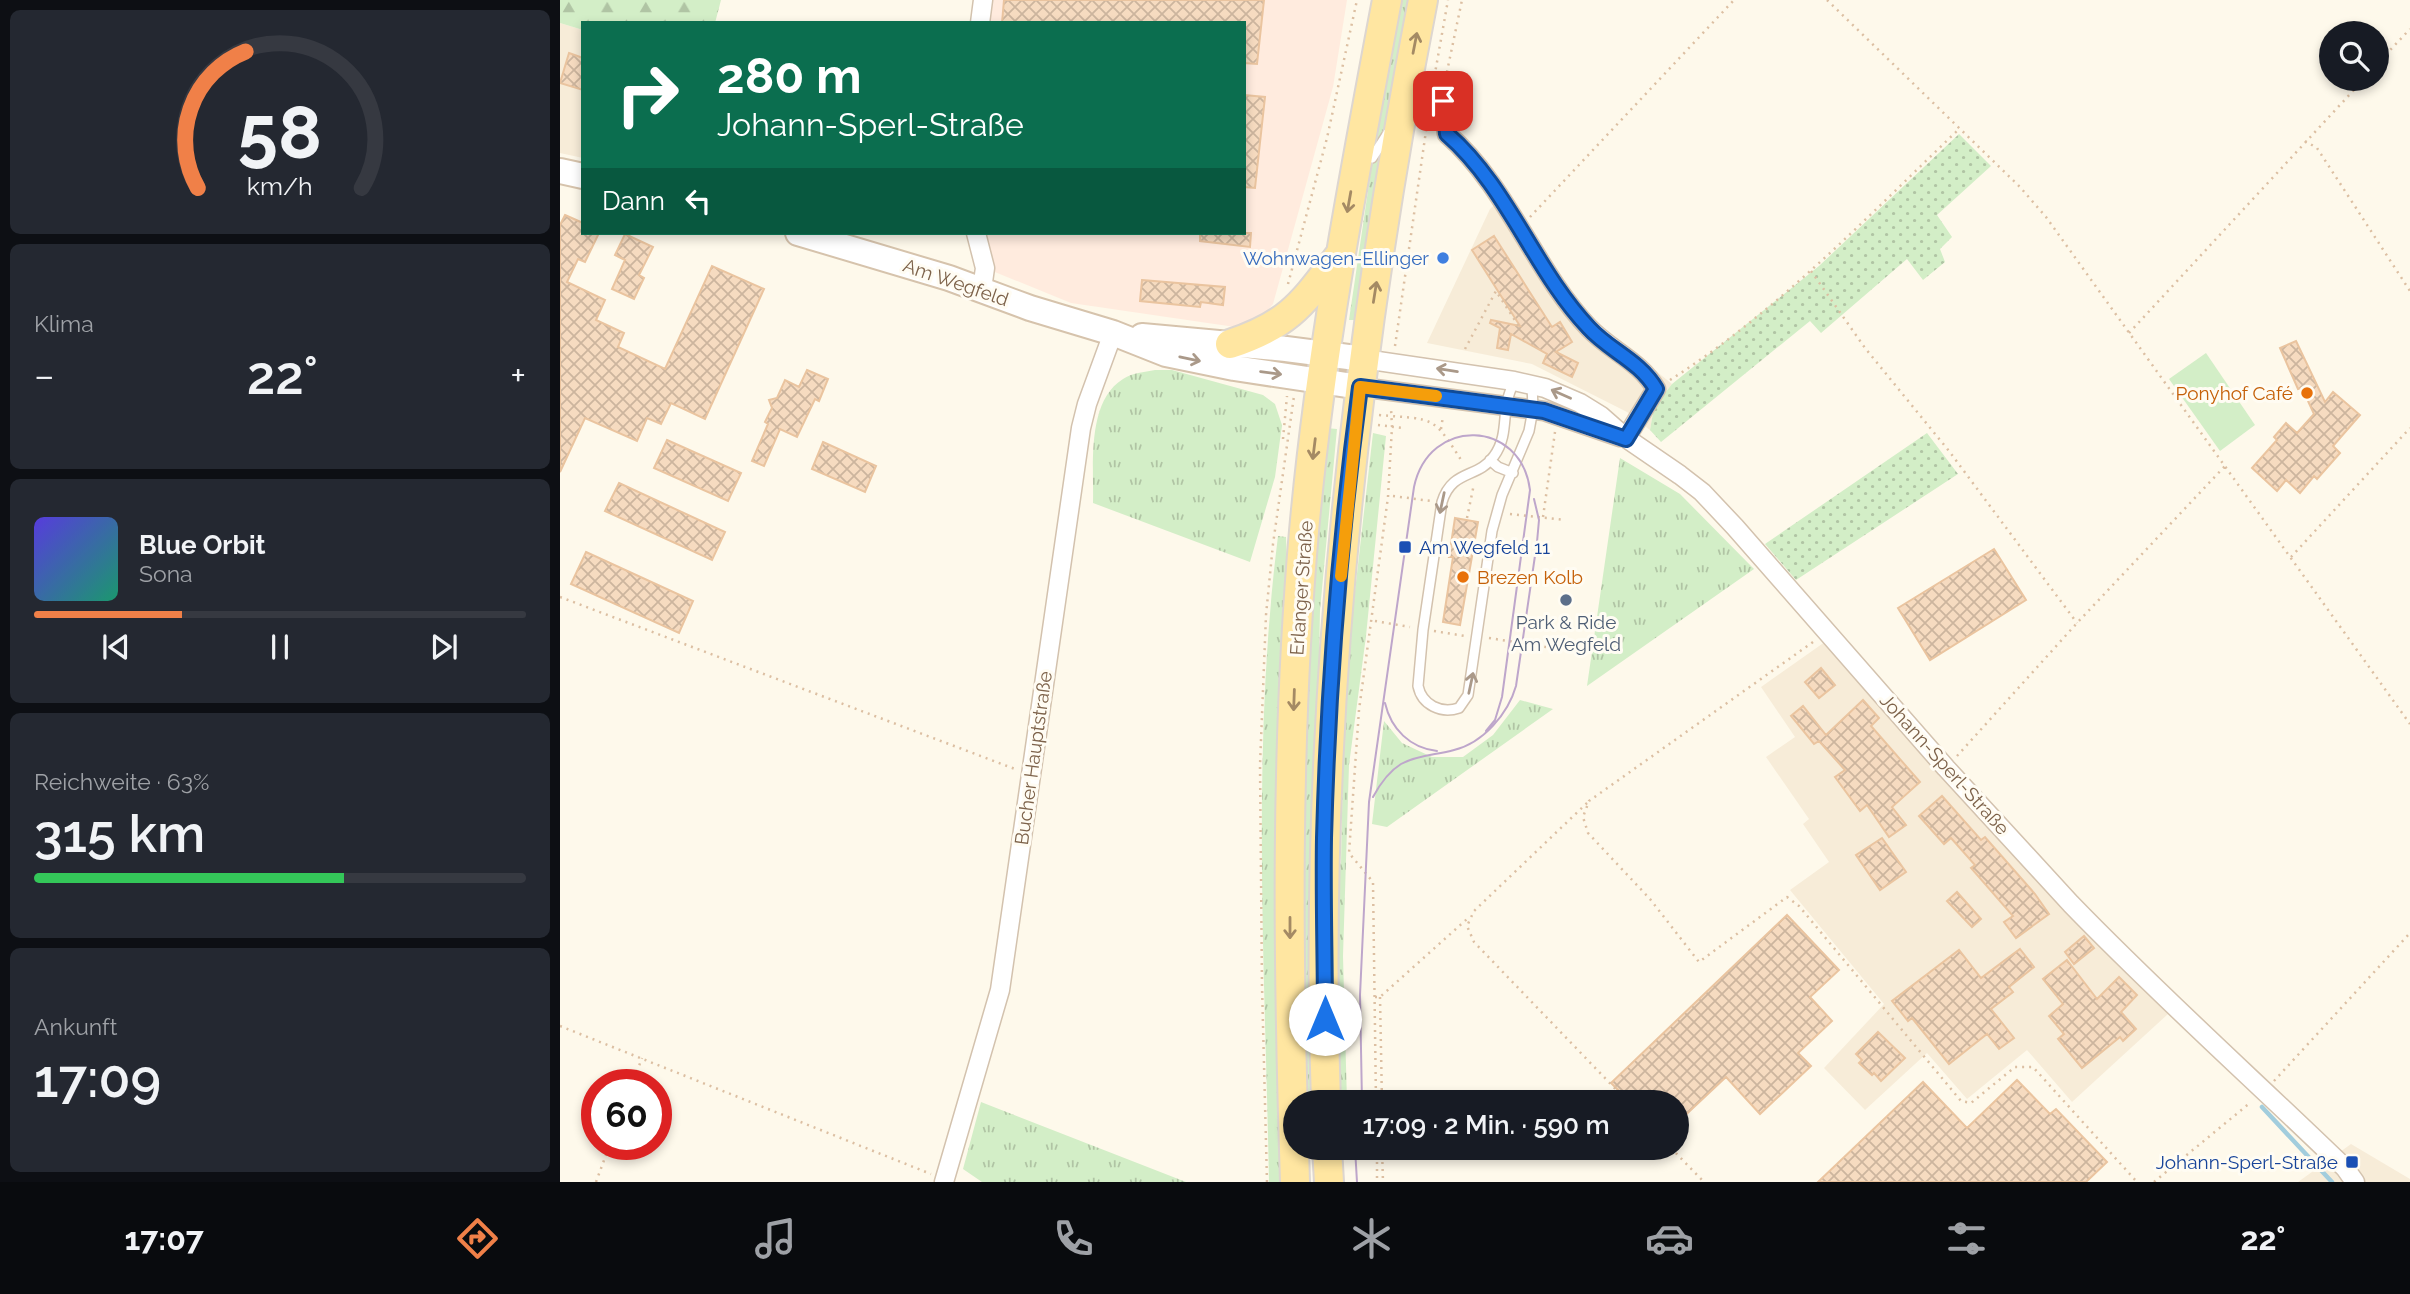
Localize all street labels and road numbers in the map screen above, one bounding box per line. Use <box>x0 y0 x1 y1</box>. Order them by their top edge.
street label: Am Wegfeld <box>900 254 1012 310</box>
street label: Erlanger Straße <box>1285 520 1317 656</box>
street label: Bucher Hauptstraße <box>1010 670 1056 846</box>
street label: Johann-Sperl-Straße <box>1876 689 2014 839</box>

